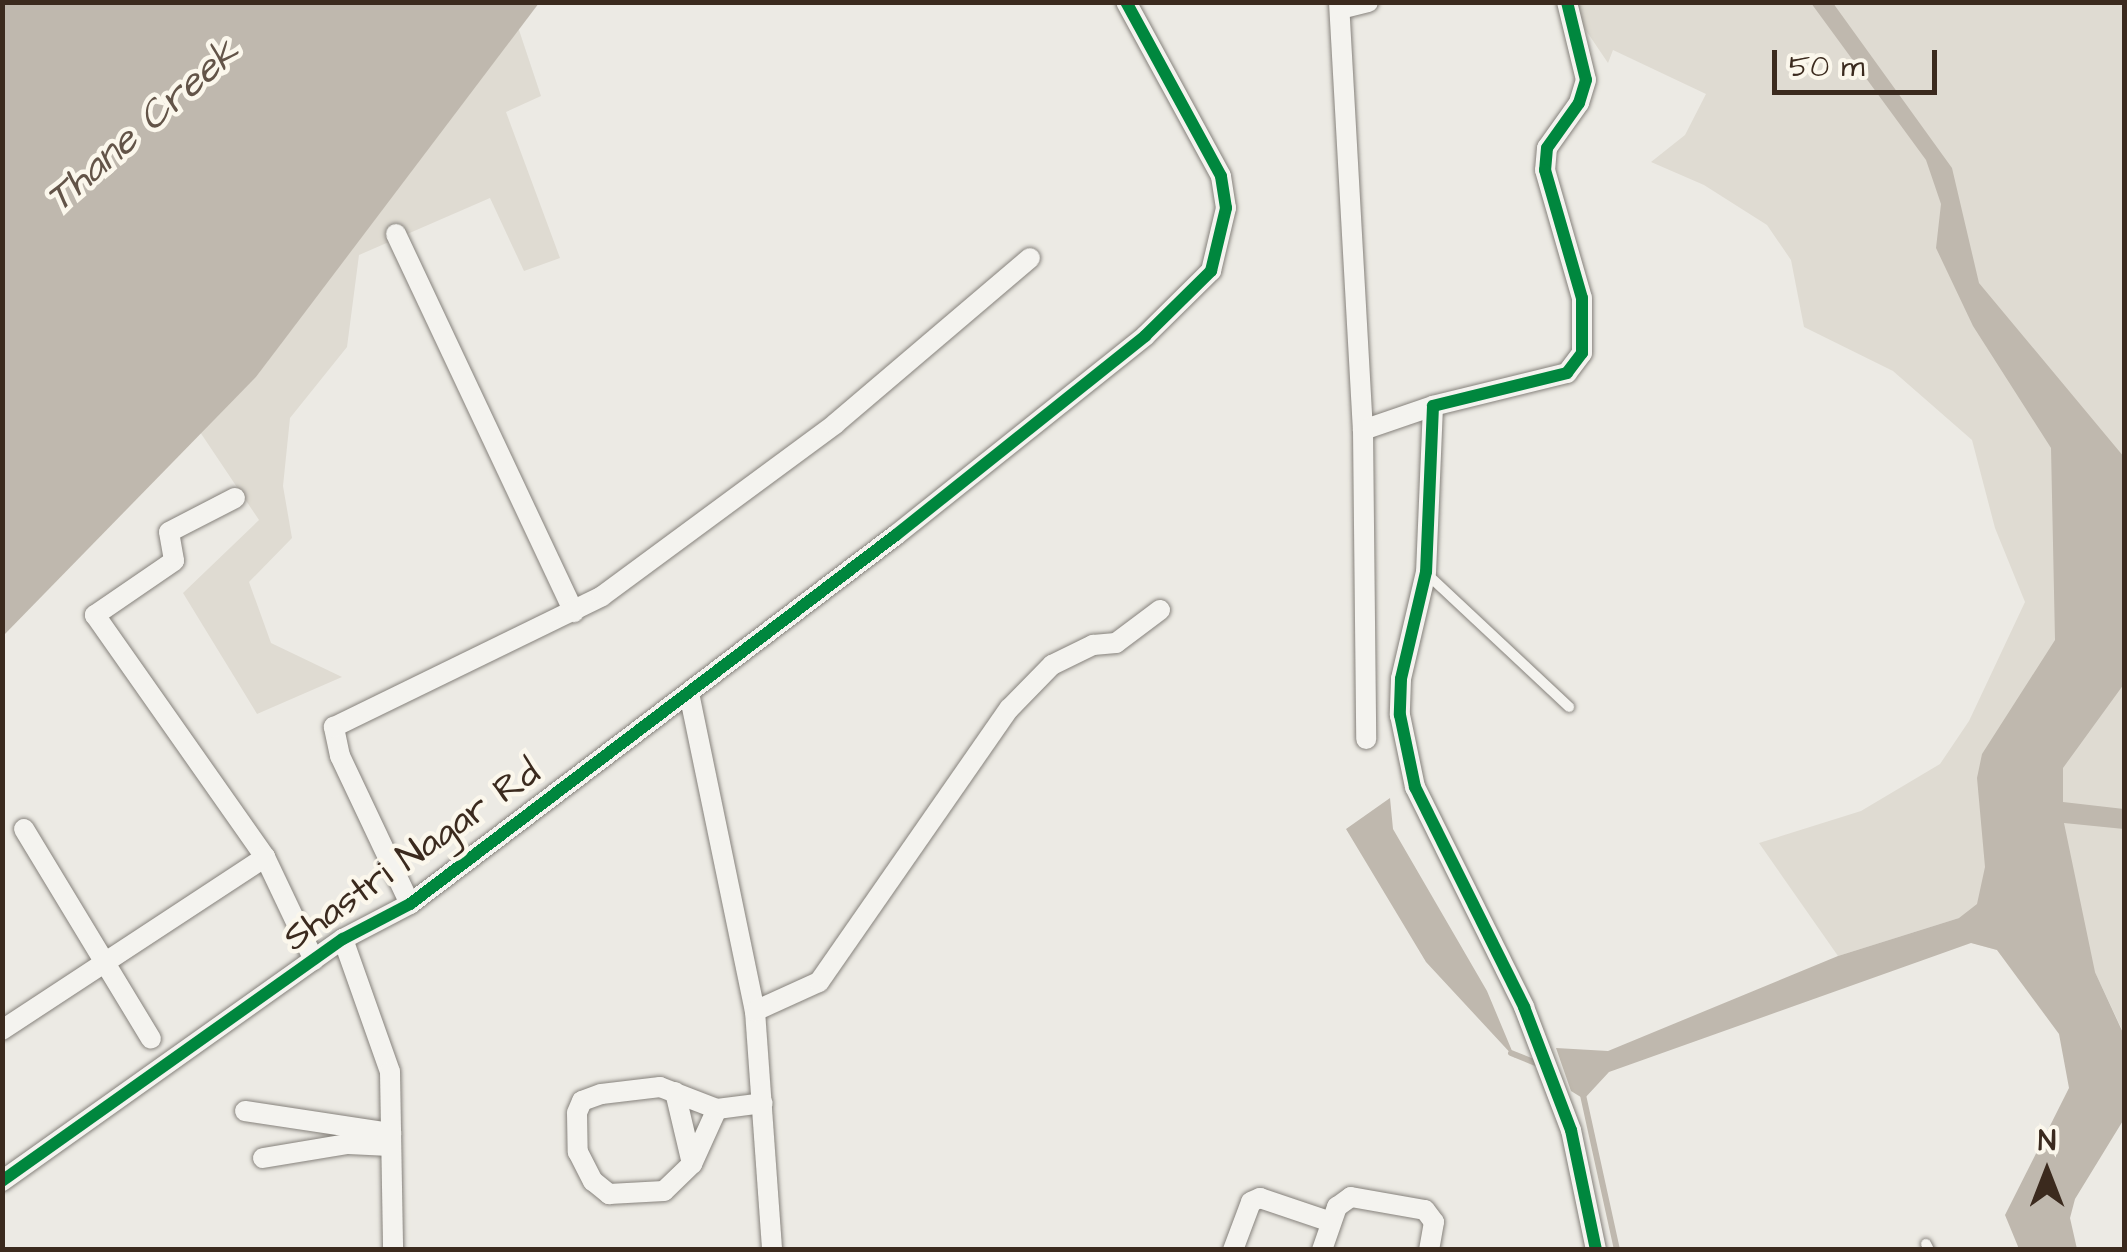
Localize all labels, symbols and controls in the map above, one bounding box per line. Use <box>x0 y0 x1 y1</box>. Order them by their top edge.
water label: Thane Creek <box>36 29 250 223</box>
scale bar <box>1777 30 1942 92</box>
text: 50 m <box>1789 46 1865 88</box>
street label: Shastri Nagar Rd <box>275 750 549 962</box>
north arrow <box>1997 1122 2097 1222</box>
text: N <box>2038 1122 2056 1161</box>

